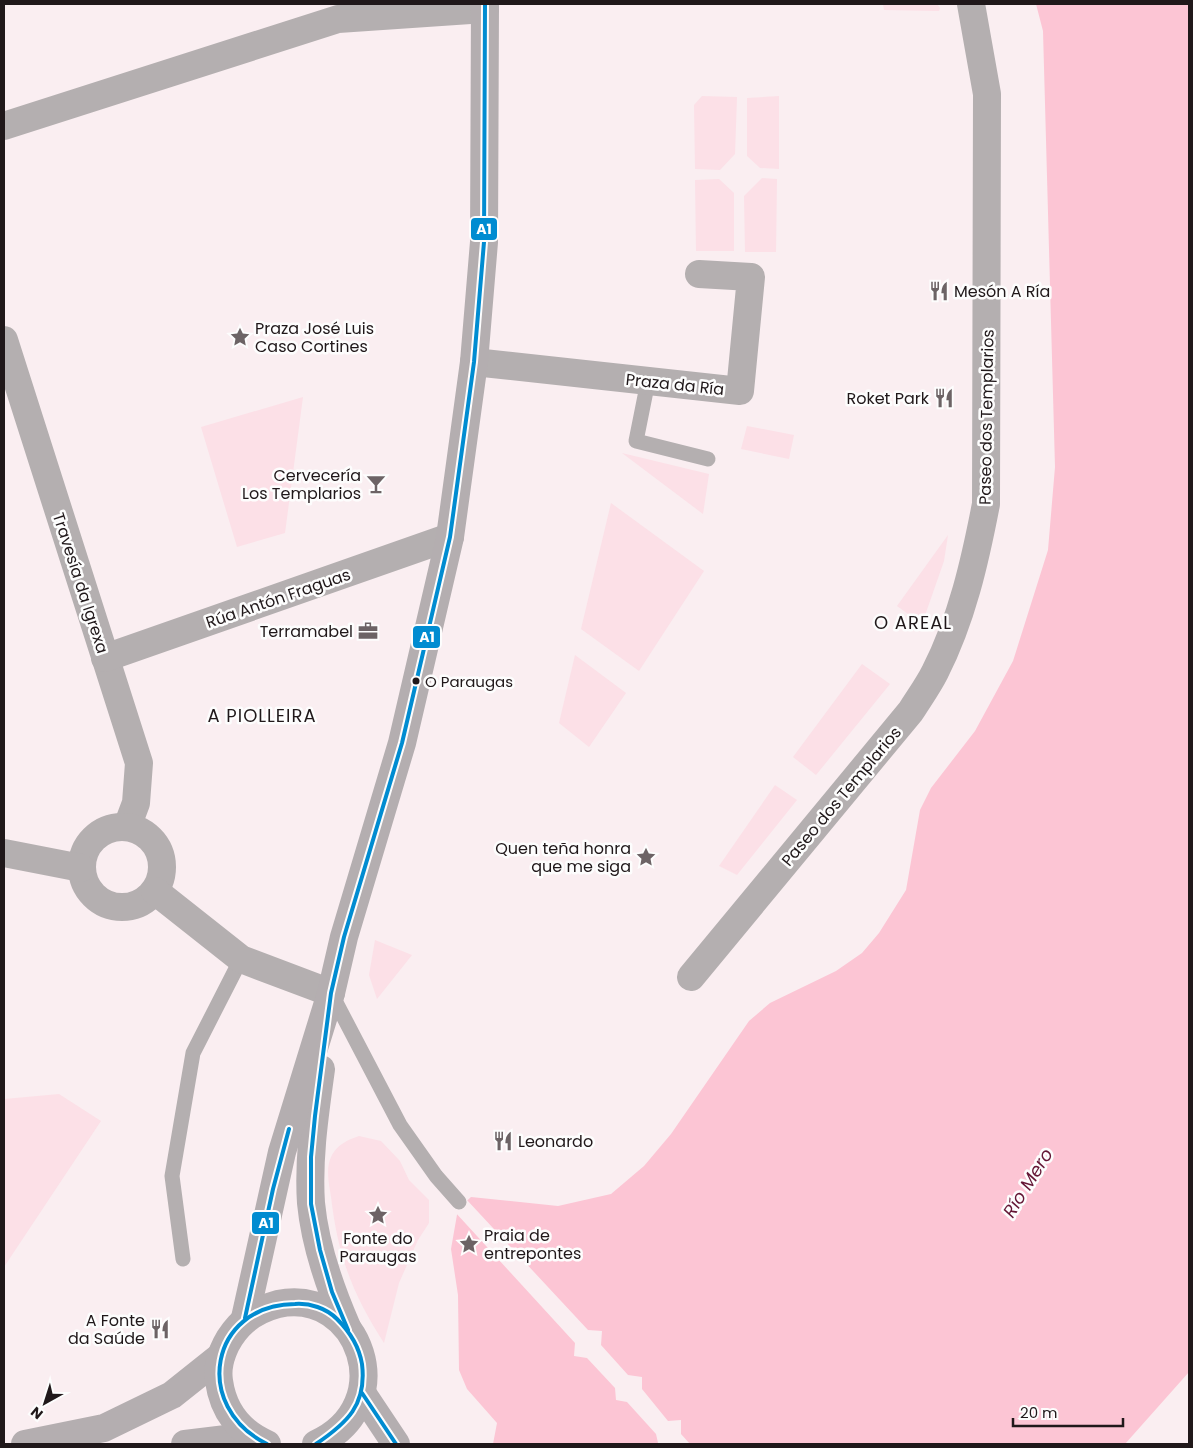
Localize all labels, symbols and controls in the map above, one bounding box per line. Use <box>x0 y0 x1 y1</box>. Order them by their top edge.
line badge: A1 <box>470 217 498 241</box>
text: A1 <box>476 219 492 239</box>
restaurant icon: Mesón A Ría <box>928 280 950 302</box>
place label: Mesón A Ría <box>954 280 1050 303</box>
place label: Praza José Luis Caso Cortines <box>255 317 374 358</box>
place icon: Praza José Luis Caso Cortines <box>229 326 251 348</box>
street label: Paseo dos Templarios <box>973 329 1000 505</box>
street label: Praza da Ría <box>625 368 725 401</box>
place label: Roket Park <box>846 387 930 410</box>
restaurant icon: Roket Park <box>933 387 955 409</box>
place label: Cervecería Los Templarios <box>242 464 361 505</box>
bar icon: Cervecería Los Templarios <box>365 473 387 495</box>
street label: Travesía da Igrexa <box>47 510 114 656</box>
street label: Rúa Antón Fraguas <box>203 563 354 634</box>
district label: O AREAL <box>874 610 952 635</box>
place label: Terramabel <box>260 620 353 643</box>
office icon: Terramabel <box>357 620 379 642</box>
line badge: A1 <box>412 625 441 649</box>
text: A1 <box>419 627 435 647</box>
place label: O Paraugas <box>425 671 513 692</box>
marker: O Paraugas <box>411 676 421 686</box>
district label: A PIOLLEIRA <box>207 703 317 728</box>
street label: Paseo dos Templarios <box>776 722 907 871</box>
place label: Quen teña honra que me siga <box>495 837 631 878</box>
place icon: Quen teña honra que me siga <box>635 846 657 868</box>
restaurant icon: Leonardo <box>492 1130 514 1152</box>
place label: Leonardo <box>518 1130 593 1153</box>
water label: Río Mero <box>997 1143 1059 1222</box>
place icon: Fonte do Paraugas <box>367 1204 389 1226</box>
line badge: A1 <box>251 1211 280 1235</box>
text: A1 <box>258 1213 274 1233</box>
place label: Praia de entrepontes <box>484 1224 581 1265</box>
place label: Fonte do Paraugas <box>339 1227 417 1268</box>
place icon: Praia de entrepontes <box>458 1233 480 1255</box>
place label: A Fonte da Saúde <box>68 1309 145 1350</box>
restaurant icon: A Fonte da Saúde <box>149 1318 171 1340</box>
north arrow <box>20 1378 70 1428</box>
scale bar <box>1013 1396 1123 1428</box>
text: N <box>26 1402 47 1424</box>
text: 20 m <box>1020 1402 1058 1423</box>

